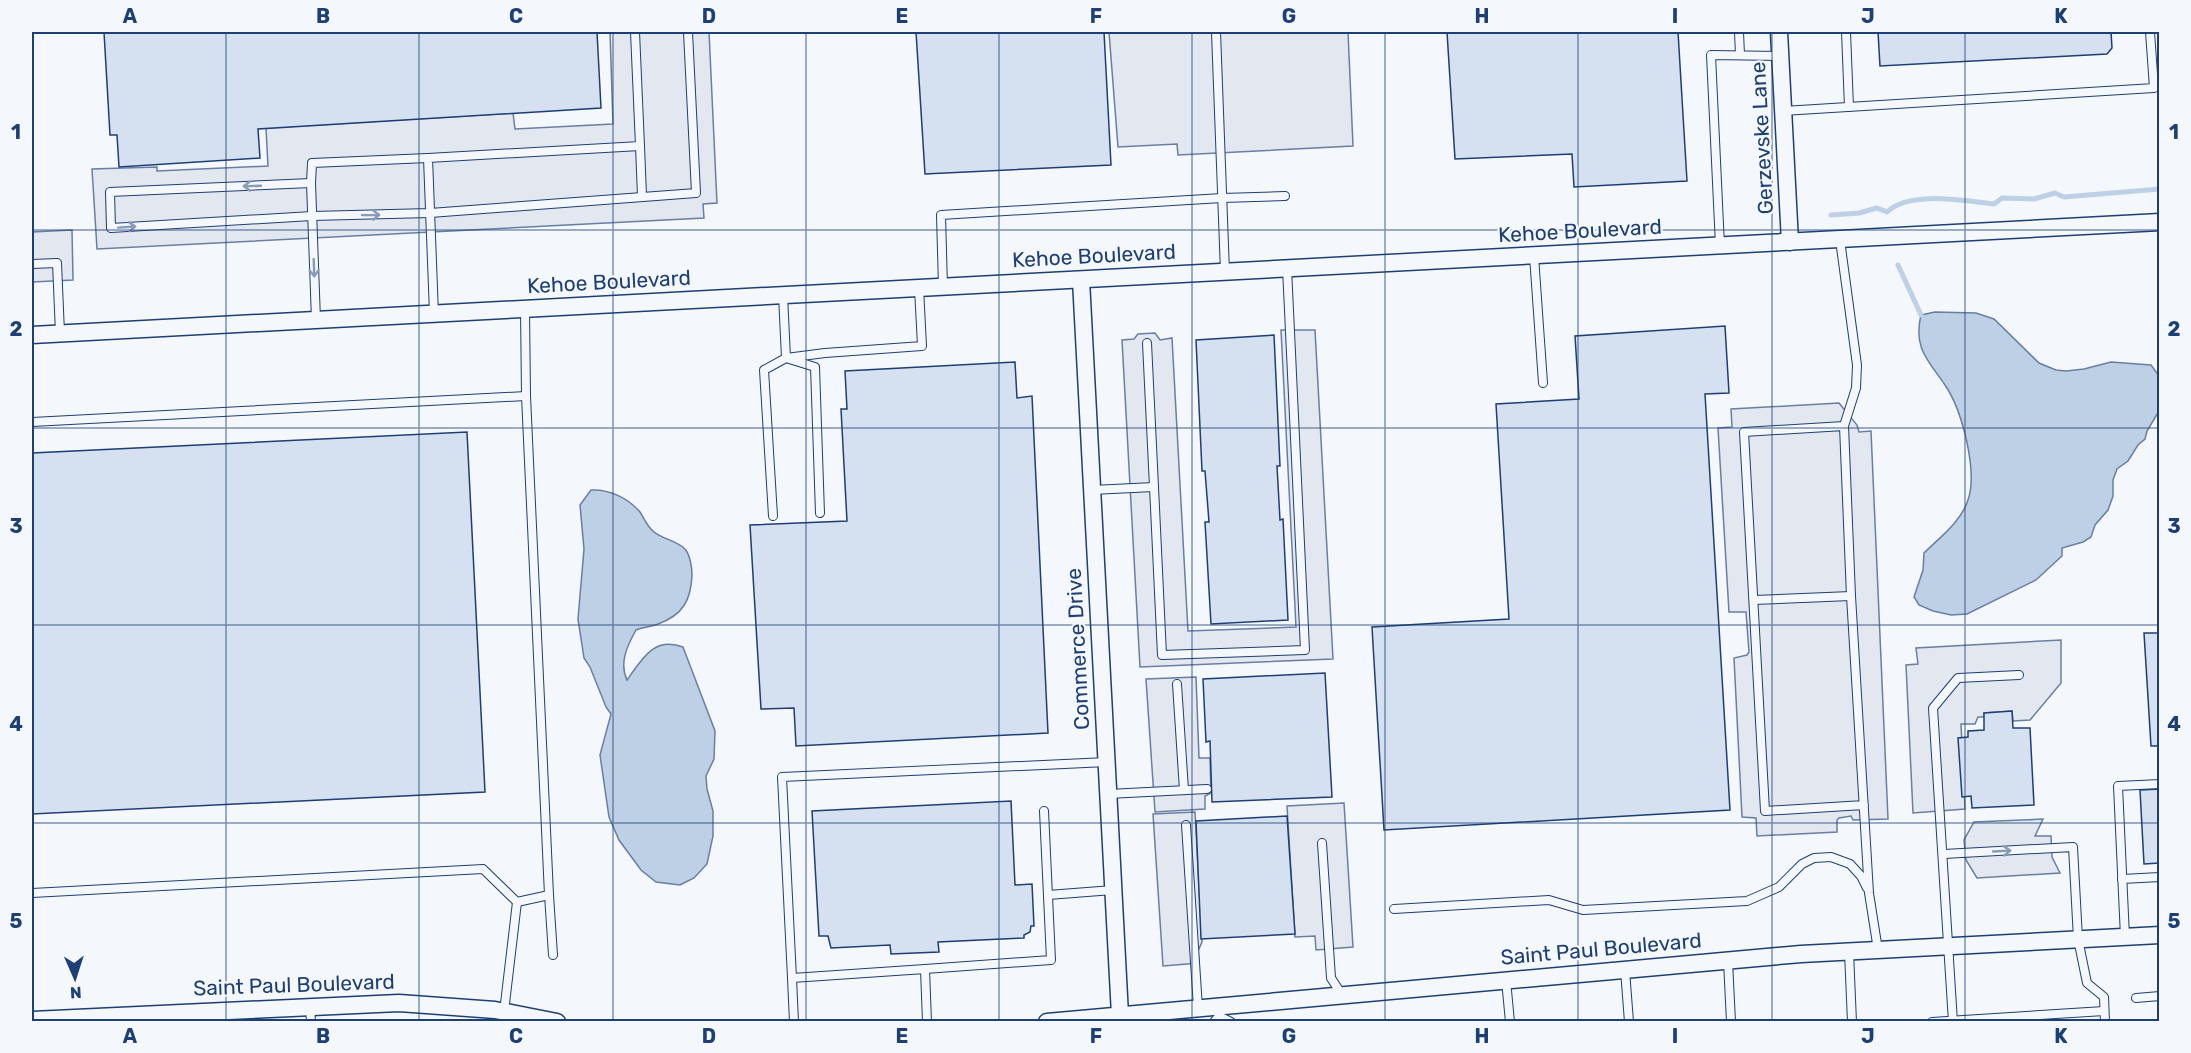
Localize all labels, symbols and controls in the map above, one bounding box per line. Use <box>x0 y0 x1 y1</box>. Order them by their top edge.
text: A <box>123 4 138 28</box>
text: B <box>316 4 330 28</box>
text: C <box>509 4 523 28</box>
text: D <box>702 4 716 28</box>
text: E <box>896 4 908 28</box>
text: F <box>1090 4 1102 28</box>
text: G <box>1282 4 1296 28</box>
text: H <box>1475 4 1489 28</box>
text: I <box>1672 4 1678 28</box>
text: J <box>1861 4 1875 28</box>
text: K <box>2054 4 2068 28</box>
street label: Gerzevske Lane <box>1745 61 1778 215</box>
text: 1 <box>11 120 21 144</box>
text: 1 <box>2169 120 2179 144</box>
one-way arrow <box>243 180 263 191</box>
one-way arrow <box>360 209 380 221</box>
street label: Kehoe Boulevard <box>1498 214 1662 247</box>
one-way arrow <box>116 222 136 233</box>
street label: Kehoe Boulevard <box>1012 239 1176 272</box>
one-way arrow <box>308 258 319 277</box>
street label: Kehoe Boulevard <box>527 265 691 298</box>
text: 2 <box>10 317 23 341</box>
text: 2 <box>2168 317 2181 341</box>
text: 3 <box>9 514 23 538</box>
text: 3 <box>2167 514 2181 538</box>
street label: Commerce Drive <box>1061 568 1094 731</box>
text: 4 <box>9 712 23 736</box>
text: 4 <box>2167 712 2181 736</box>
one-way arrow <box>1991 845 2011 856</box>
text: 5 <box>10 909 23 933</box>
text: 5 <box>2168 909 2181 933</box>
street label: Saint Paul Boulevard <box>1499 927 1703 970</box>
north arrow <box>45 948 105 1008</box>
street label: Saint Paul Boulevard <box>193 968 395 1001</box>
text: N <box>70 983 82 1002</box>
text: A <box>123 1024 138 1048</box>
text: B <box>316 1024 330 1048</box>
text: C <box>509 1024 523 1048</box>
text: D <box>702 1024 716 1048</box>
text: E <box>896 1024 908 1048</box>
text: F <box>1090 1024 1102 1048</box>
text: G <box>1282 1024 1296 1048</box>
text: H <box>1475 1024 1489 1048</box>
text: I <box>1672 1024 1678 1048</box>
text: J <box>1861 1024 1875 1048</box>
text: K <box>2054 1024 2068 1048</box>

